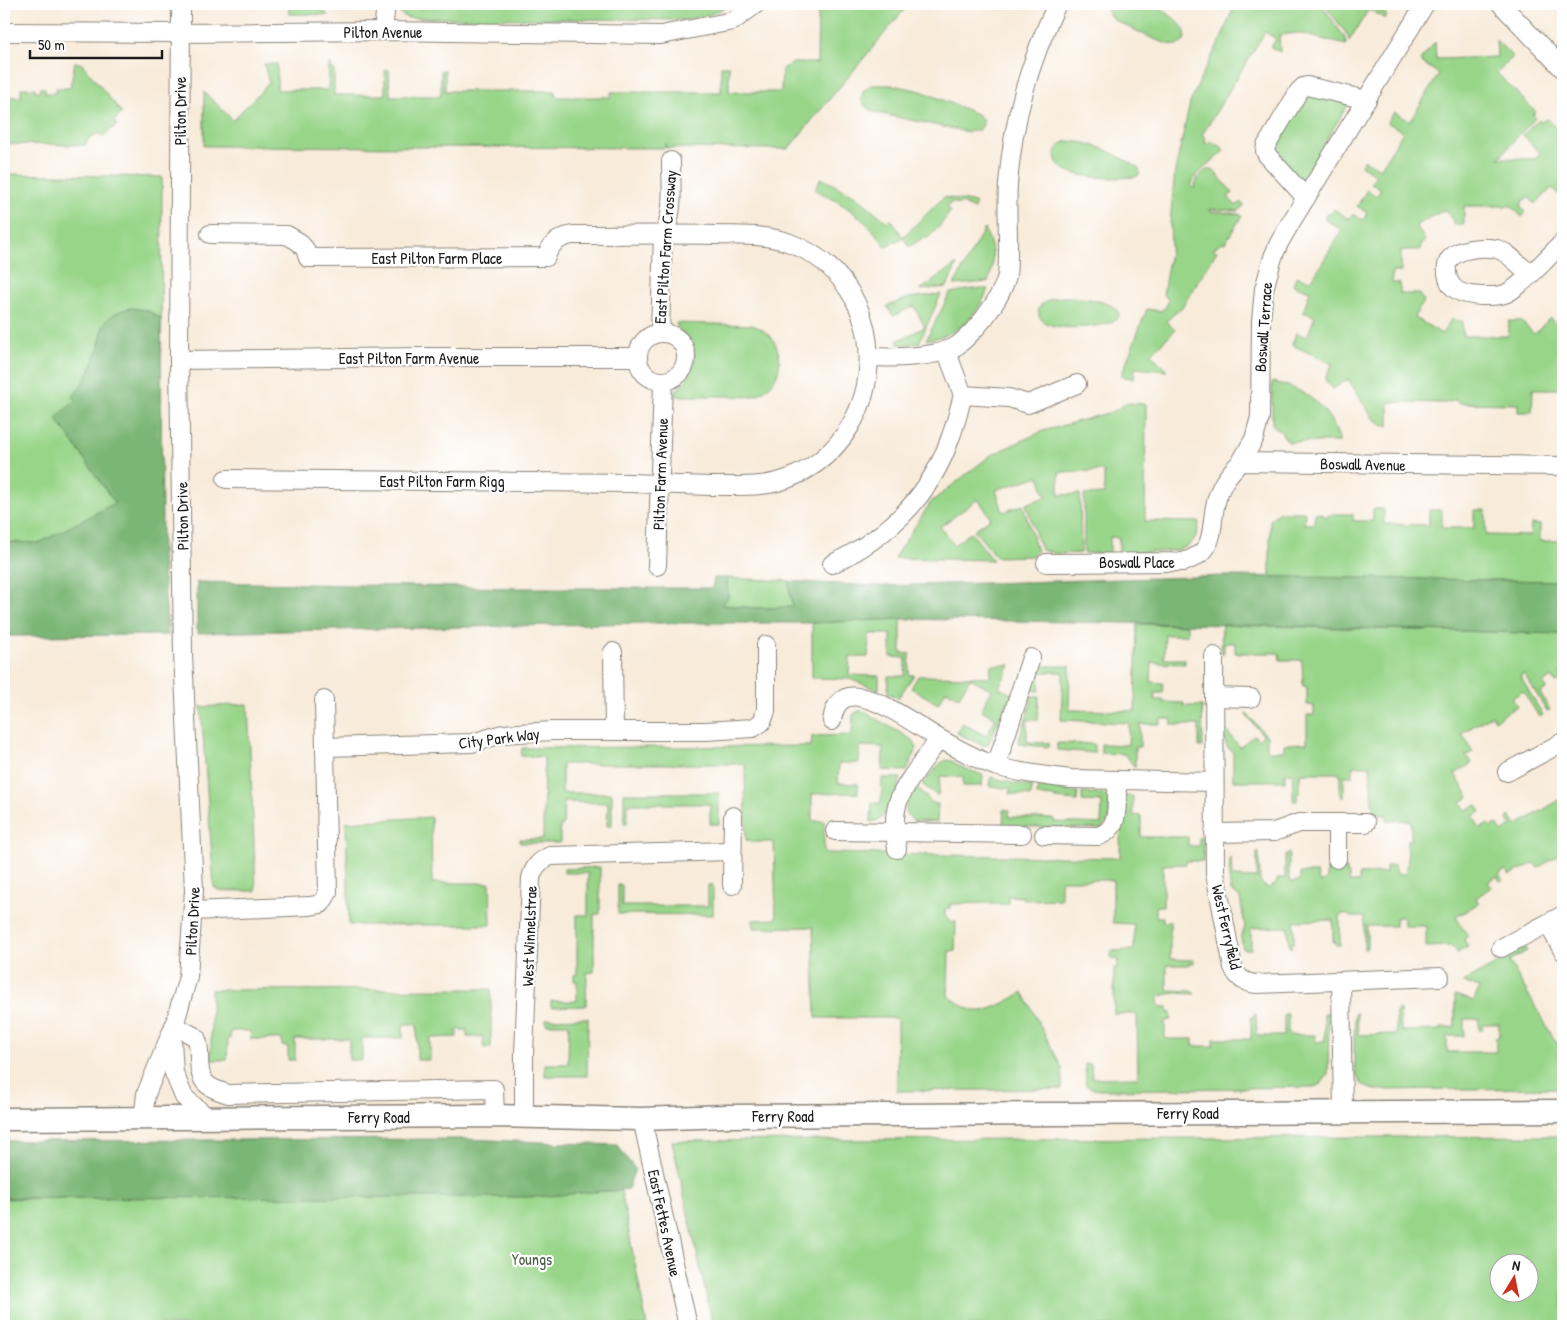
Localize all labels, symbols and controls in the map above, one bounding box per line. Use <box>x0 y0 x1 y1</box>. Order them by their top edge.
street label: Pilton Avenue <box>344 21 423 43</box>
scale bar <box>30 28 162 60</box>
text: 50 m <box>38 34 65 55</box>
street label: Pilton Drive <box>169 76 191 145</box>
street label: East Pilton Farm Crossway <box>649 169 681 325</box>
street label: East Pilton Farm Place <box>372 247 503 269</box>
street label: Boswall Terrace <box>1249 281 1277 373</box>
street label: East Pilton Farm Avenue <box>339 347 480 369</box>
street label: Pilton Farm Avenue <box>647 417 673 530</box>
street label: Boswall Avenue <box>1320 452 1407 476</box>
street label: East Pilton Farm Rigg <box>379 470 505 492</box>
street label: Pilton Drive <box>170 481 194 550</box>
street label: Boswall Place <box>1099 551 1176 573</box>
street label: City Park Way <box>457 722 541 754</box>
street label: West Ferryfield <box>1207 882 1247 972</box>
street label: West Winnelstrae <box>516 885 542 987</box>
street label: Pilton Drive <box>179 886 205 956</box>
street label: Ferry Road <box>1156 1102 1219 1124</box>
street label: Ferry Road <box>751 1105 814 1127</box>
street label: Ferry Road <box>347 1106 410 1128</box>
street label: East Fettes Avenue <box>643 1167 687 1279</box>
park label: Youngs <box>512 1248 552 1270</box>
north arrow <box>1490 1252 1540 1302</box>
text: N <box>1511 1255 1522 1275</box>

